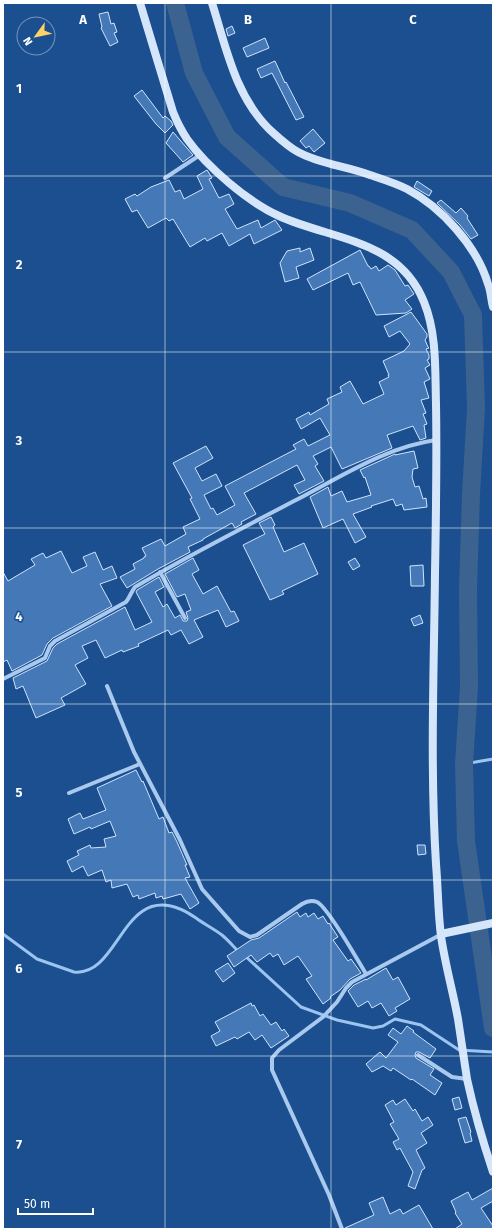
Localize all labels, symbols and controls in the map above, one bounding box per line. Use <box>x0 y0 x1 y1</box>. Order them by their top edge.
text: A <box>78 12 87 27</box>
text: B <box>244 12 252 27</box>
text: C <box>409 12 417 27</box>
north arrow <box>16 16 56 56</box>
text: N <box>21 35 35 48</box>
text: 1 <box>16 81 22 96</box>
text: 2 <box>16 257 23 272</box>
text: 3 <box>15 433 23 448</box>
text: 4 <box>15 609 23 624</box>
text: 5 <box>16 785 23 800</box>
text: 6 <box>15 961 23 976</box>
text: 7 <box>16 1137 22 1152</box>
scale bar <box>18 1190 93 1216</box>
text: 50 m <box>24 1197 50 1211</box>

